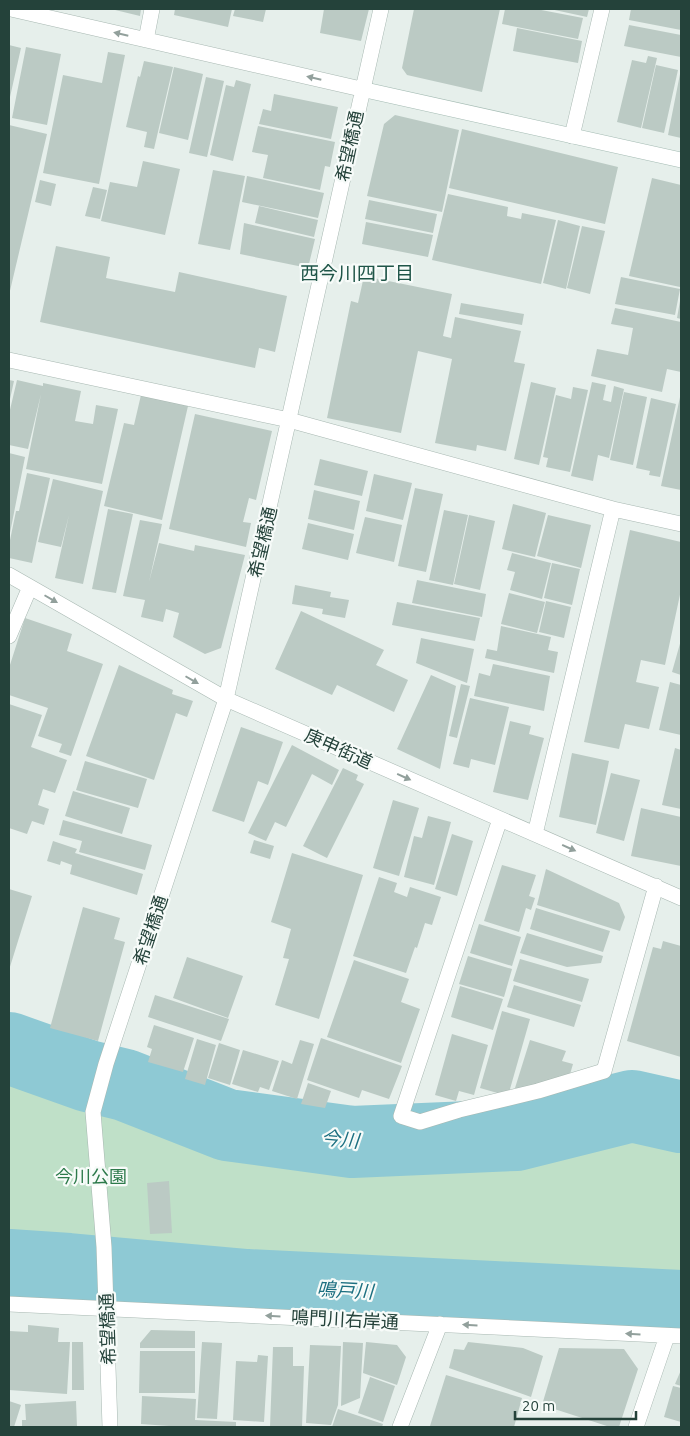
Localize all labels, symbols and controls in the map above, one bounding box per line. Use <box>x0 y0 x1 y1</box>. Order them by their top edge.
one-way arrow <box>114 30 129 38</box>
one-way arrow <box>306 74 321 82</box>
street label: 希望橋通 <box>332 109 366 183</box>
district label: 西今川四丁目 <box>300 262 414 284</box>
street label: 希望橋通 <box>244 505 280 579</box>
one-way arrow <box>44 595 59 603</box>
one-way arrow <box>186 675 199 684</box>
street label: 庚申街道 <box>302 724 376 772</box>
one-way arrow <box>397 773 411 781</box>
one-way arrow <box>562 845 576 853</box>
street label: 希望橋通 <box>129 893 171 967</box>
water label: 今川 <box>320 1126 362 1152</box>
park label: 今川公園 <box>55 1166 127 1186</box>
water label: 鳴戸川 <box>316 1278 376 1303</box>
street label: 希望橋通 <box>96 1293 118 1365</box>
street label: 鳴門川右岸通 <box>291 1306 399 1332</box>
one-way arrow <box>265 1311 281 1319</box>
one-way arrow <box>462 1321 478 1329</box>
one-way arrow <box>624 1329 640 1337</box>
scale bar <box>515 1388 636 1420</box>
text: 20 m <box>522 1397 555 1414</box>

